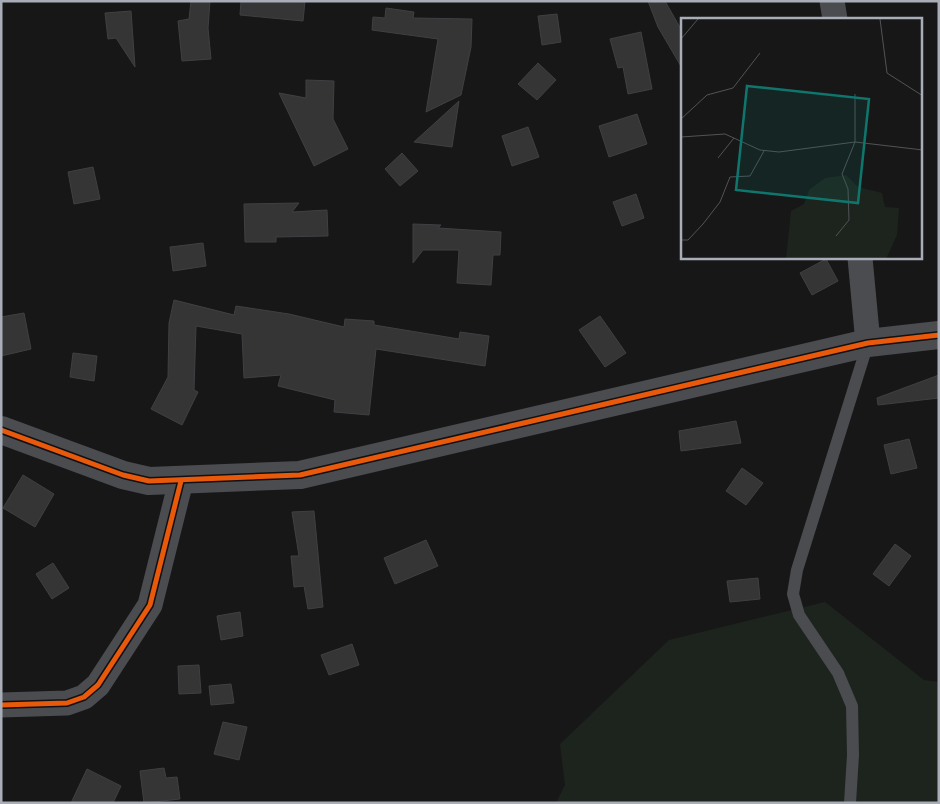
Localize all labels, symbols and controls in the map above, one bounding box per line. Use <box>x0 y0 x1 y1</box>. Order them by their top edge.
inset map <box>681 18 922 259</box>

